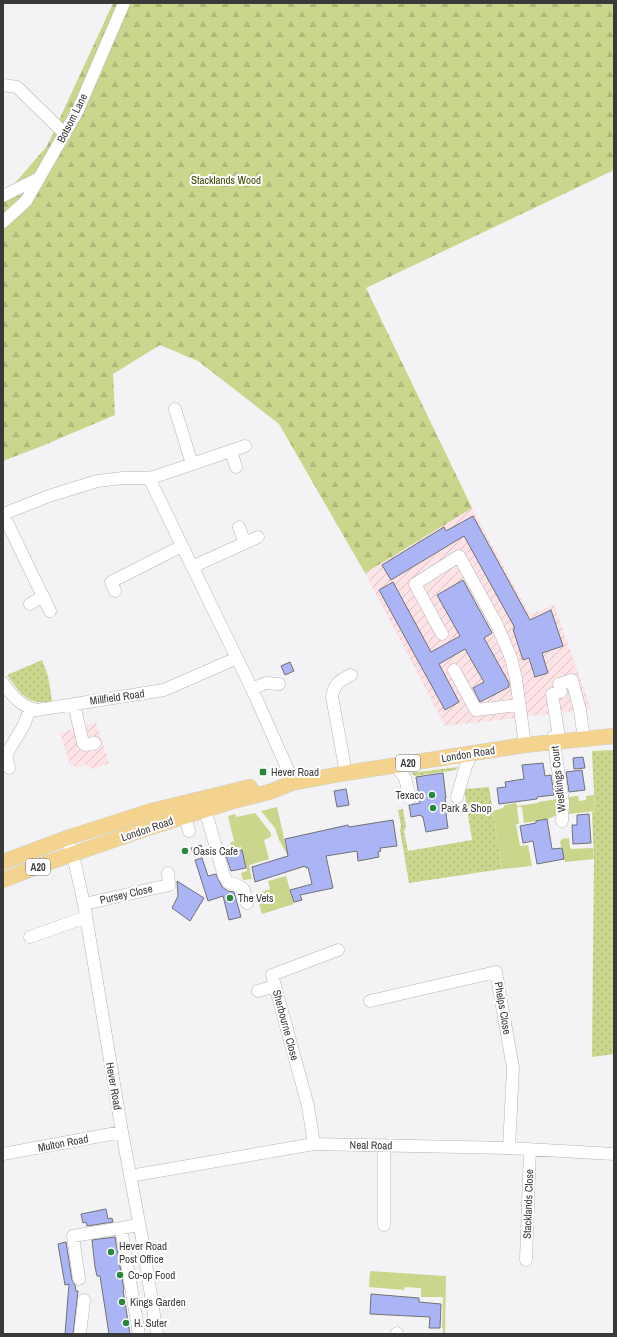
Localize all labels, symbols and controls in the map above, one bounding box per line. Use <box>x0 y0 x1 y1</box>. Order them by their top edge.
street label: Botsom Lane <box>54 91 90 145</box>
park label: Stacklands Wood <box>191 173 261 187</box>
street label: Millfield Road <box>89 686 145 708</box>
street label: London Road <box>440 743 496 765</box>
street label: Westkings Court <box>548 745 568 813</box>
road number: A20 <box>396 755 420 771</box>
place label: Hever Road <box>271 765 319 779</box>
marker: Hever Road <box>258 767 268 777</box>
place label: Texaco <box>395 788 424 802</box>
marker: Texaco <box>427 790 437 800</box>
place label: Park & Shop <box>441 801 492 815</box>
marker: Park & Shop <box>428 803 438 813</box>
street label: London Road <box>119 814 175 844</box>
place label: Oasis Cafe <box>193 844 238 858</box>
marker: Oasis Cafe <box>180 846 190 856</box>
road number: A20 <box>26 859 50 875</box>
street label: Pursey Close <box>98 881 154 907</box>
place label: The Vets <box>238 891 274 905</box>
marker: The Vets <box>225 893 235 903</box>
street label: Phelps Close <box>491 981 515 1035</box>
street label: Sherbourne Close <box>270 988 302 1062</box>
street label: Hever Road <box>103 1061 125 1111</box>
street label: Multon Road <box>37 1131 89 1155</box>
street label: Neal Road <box>350 1138 392 1152</box>
street label: Stacklands Close <box>520 1169 536 1239</box>
place label: Hever Road Post Office <box>119 1239 167 1266</box>
marker: Hever Road Post Office <box>106 1247 116 1257</box>
place label: Co-op Food <box>128 1268 175 1282</box>
marker: Co-op Food <box>115 1270 125 1280</box>
place label: Kings Garden <box>130 1295 186 1309</box>
marker: Kings Garden <box>117 1297 127 1307</box>
place label: H. Suter <box>134 1316 167 1330</box>
marker: H. Suter <box>121 1318 131 1328</box>

